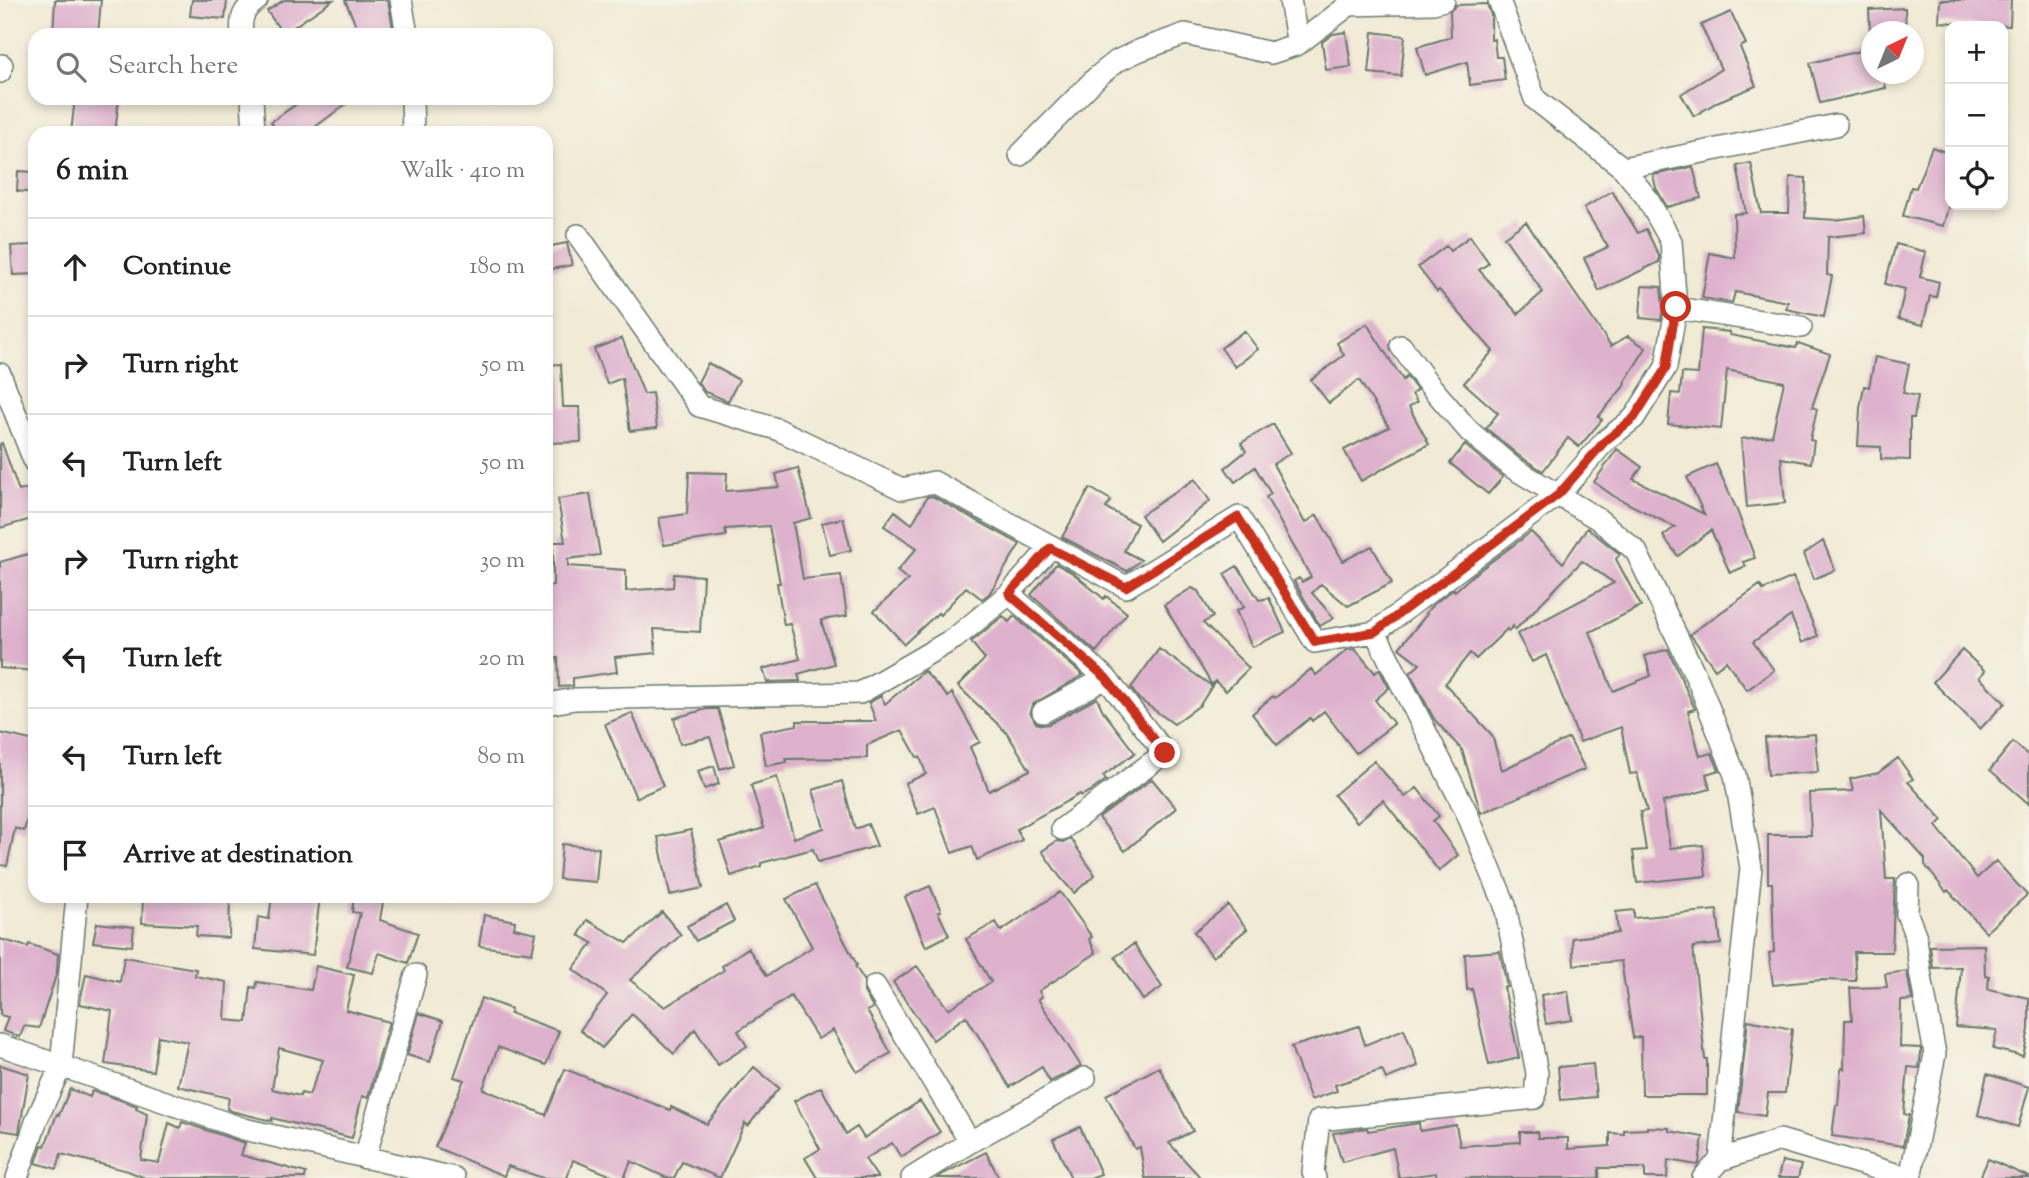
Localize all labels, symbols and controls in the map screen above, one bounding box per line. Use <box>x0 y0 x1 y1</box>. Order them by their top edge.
north arrow <box>1861 21 1924 84</box>
map controls <box>1945 21 2008 210</box>
button: + <box>1945 21 2008 84</box>
search box <box>28 28 553 105</box>
icon: search <box>52 48 90 86</box>
text: Search here <box>108 48 238 85</box>
button: − <box>1945 84 2008 147</box>
button: locate <box>1945 147 2008 210</box>
text: 6 min <box>56 150 128 193</box>
text: Walk · 410 m <box>400 155 525 188</box>
icon: ahead <box>56 248 94 286</box>
text: Continue <box>123 249 231 286</box>
text: 180 m <box>470 251 525 284</box>
route start <box>1660 291 1691 322</box>
icon: right <box>56 346 94 384</box>
text: Turn right <box>123 347 238 384</box>
text: 50 m <box>481 349 525 382</box>
icon: left <box>56 444 94 482</box>
text: Turn left <box>123 445 222 482</box>
text: 50 m <box>481 447 525 480</box>
icon: right <box>56 542 94 580</box>
text: Turn right <box>123 543 238 580</box>
text: 30 m <box>480 545 525 578</box>
icon: left <box>56 640 94 678</box>
text: Turn left <box>123 641 222 678</box>
text: 20 m <box>478 643 525 676</box>
route end <box>1149 737 1180 768</box>
icon: left <box>56 738 94 776</box>
text: Turn left <box>123 739 222 776</box>
text: 80 m <box>477 741 525 774</box>
icon: arrive <box>56 836 94 874</box>
text: Arrive at destination <box>123 837 353 874</box>

